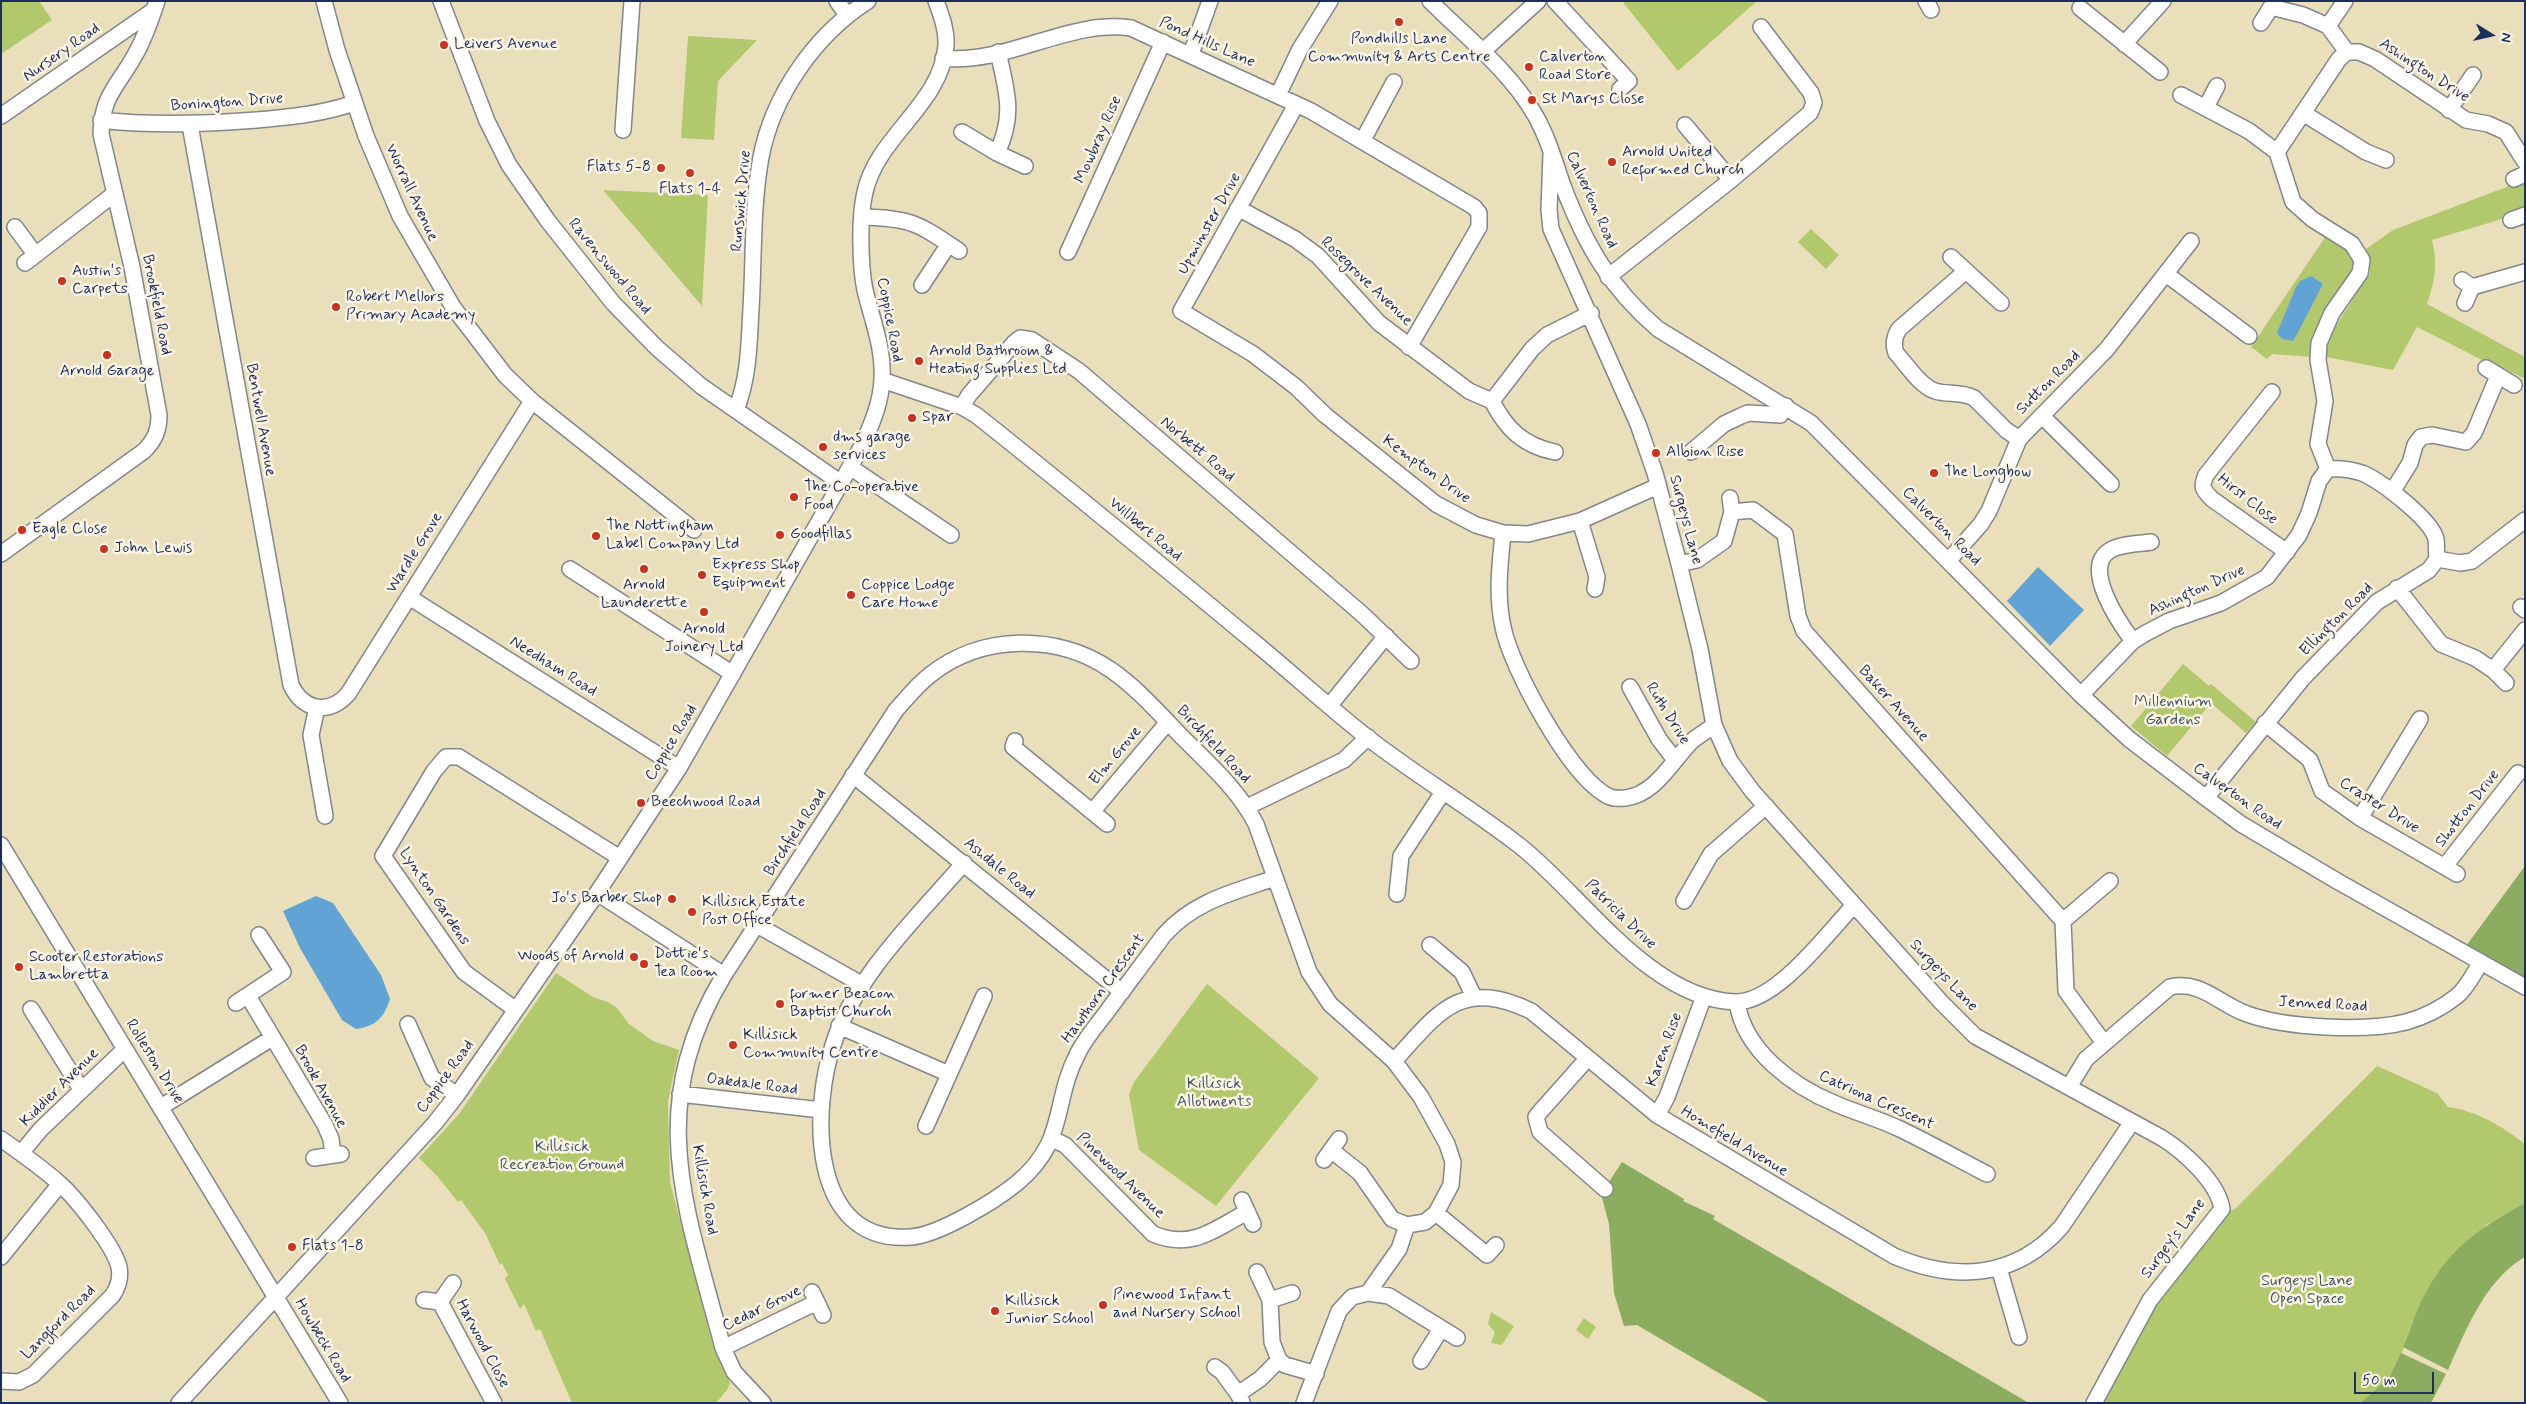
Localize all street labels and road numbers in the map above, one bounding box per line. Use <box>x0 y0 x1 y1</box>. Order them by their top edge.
street label: Pond Hills Lane <box>1156 13 1258 73</box>
street label: Nursery Road <box>20 19 104 87</box>
street label: Ashington Drive <box>2375 35 2473 107</box>
street label: Bonington Drive <box>170 89 284 117</box>
street label: Mowbray Rise <box>1071 93 1127 187</box>
street label: Worrall Avenue <box>380 141 442 245</box>
street label: Calverton Road <box>1561 148 1621 252</box>
street label: Runswick Drive <box>728 149 756 253</box>
street label: Upminster Drive <box>1174 170 1246 278</box>
street label: Ravenswood Road <box>563 215 655 319</box>
street label: Rosegrove Avenue <box>1316 233 1416 331</box>
street label: Brookfield Road <box>137 253 175 357</box>
street label: Coppice Road <box>871 276 907 364</box>
street label: Sutton Road <box>2013 347 2085 419</box>
street label: Bentwell Avenue <box>241 362 279 478</box>
street label: Norbett Road <box>1156 413 1238 487</box>
street label: Kempton Drive <box>1378 432 1474 508</box>
street label: Hirst Close <box>2213 470 2281 530</box>
street label: Surgeys Lane <box>1664 473 1706 567</box>
street label: Calverton Road <box>1897 483 1985 571</box>
street label: Willbert Road <box>1104 494 1186 566</box>
street label: Wardle Grove <box>383 509 447 597</box>
street label: Ashington Drive <box>2146 561 2248 621</box>
street label: Ellington Road <box>2296 579 2378 661</box>
street label: Needham Road <box>506 633 600 701</box>
street label: Baker Avenue <box>1854 662 1932 746</box>
street label: Ruth Drive <box>1640 679 1694 749</box>
street label: Coppice Road <box>642 701 702 785</box>
street label: Birchfield Road <box>1172 702 1254 788</box>
street label: Elm Grove <box>1086 723 1146 789</box>
street label: Calverton Road <box>2189 759 2285 835</box>
street label: Shotton Drive <box>2432 766 2504 852</box>
street label: Craster Drive <box>2335 774 2423 838</box>
street label: Birchfield Road <box>761 786 831 880</box>
street label: Ashdale Road <box>959 834 1039 904</box>
street label: Lynton Gardens <box>394 844 474 950</box>
street label: Patricia Drive <box>1580 876 1660 954</box>
street label: Hawthorn Crescent <box>1058 931 1150 1047</box>
street label: Surgeys Lane <box>1905 936 1981 1016</box>
street label: Jenned Road <box>2278 993 2368 1017</box>
street label: Karen Rise <box>1643 1010 1687 1090</box>
street label: Rolleston Drive <box>120 1016 188 1108</box>
street label: Coppice Road <box>413 1037 479 1117</box>
street label: Brook Avenue <box>289 1042 351 1132</box>
street label: Kiddier Avenue <box>17 1045 103 1131</box>
street label: Catriona Crescent <box>1815 1067 1937 1135</box>
street label: Oakdale Road <box>705 1070 799 1100</box>
street label: Homefield Avenue <box>1677 1102 1791 1182</box>
street label: Pinewood Avenue <box>1072 1129 1168 1223</box>
street label: Killisick Road <box>687 1144 721 1236</box>
street label: Surgey's Lane <box>2138 1195 2210 1283</box>
street label: Langford Road <box>18 1282 100 1364</box>
street label: Cedar Grove <box>720 1282 804 1336</box>
street label: Howbeck Road <box>289 1295 355 1387</box>
street label: Harwood Close <box>451 1296 513 1392</box>

